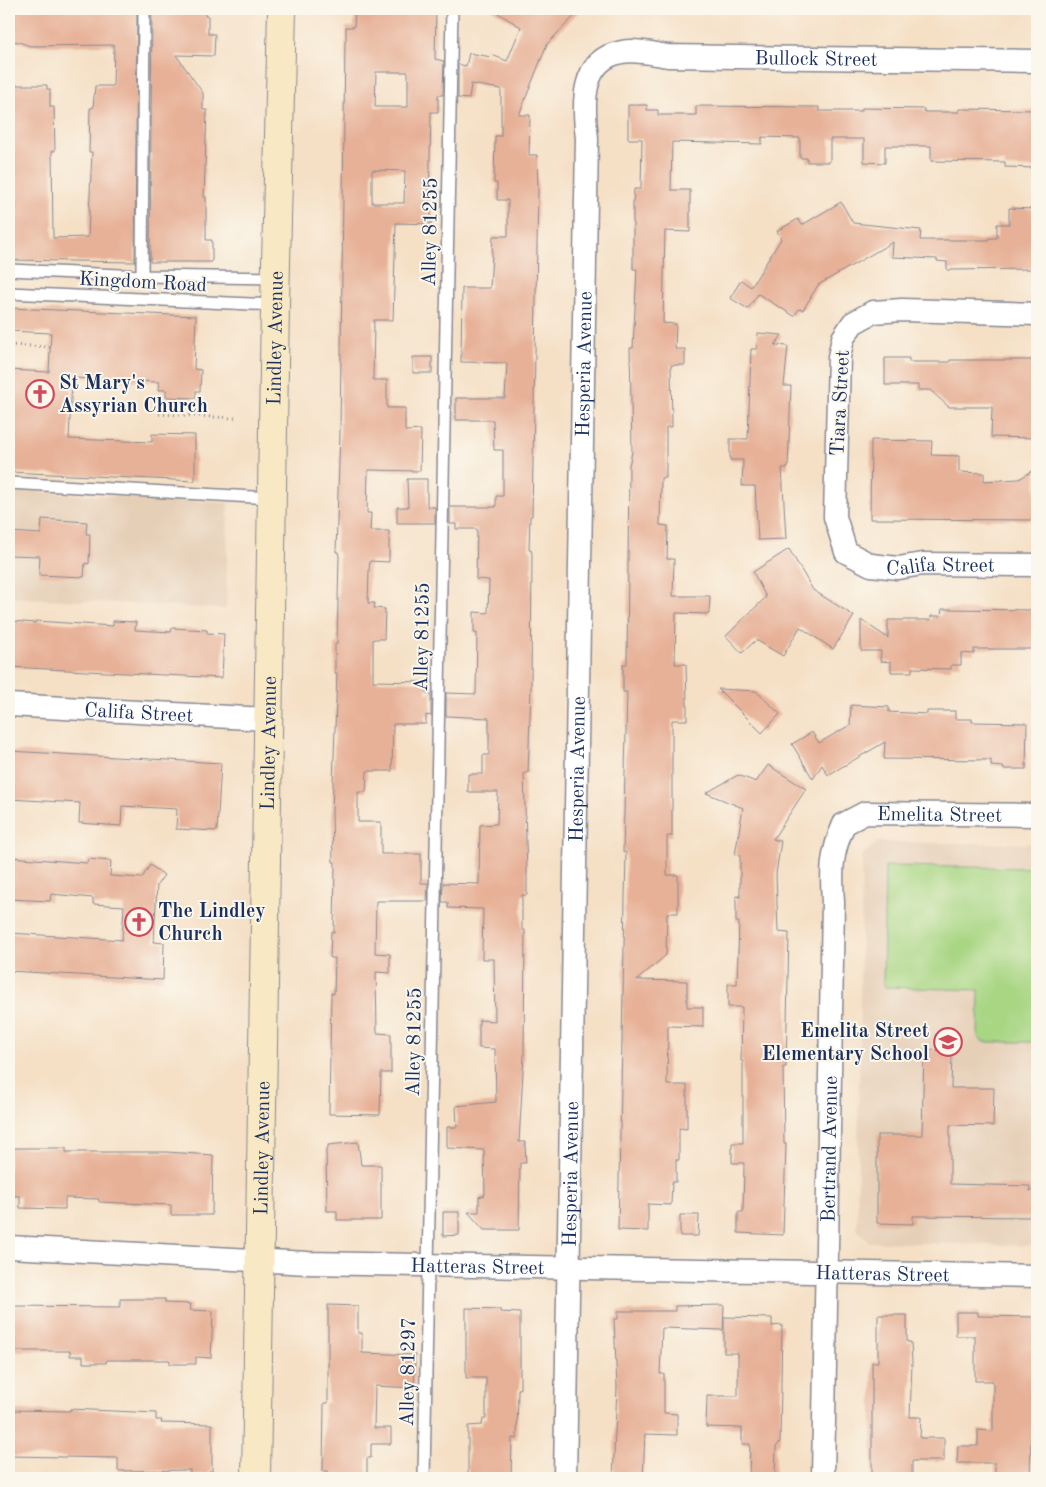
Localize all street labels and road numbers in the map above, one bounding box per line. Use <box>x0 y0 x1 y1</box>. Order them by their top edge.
street label: Bullock Street <box>754 49 878 71</box>
street label: Alley 81255 <box>420 177 442 287</box>
street label: Kingdom Road <box>78 270 208 296</box>
street label: Lindley Avenue <box>265 271 288 406</box>
street label: Hesperia Avenue <box>574 291 596 437</box>
street label: Tiara Street <box>828 350 854 457</box>
street label: Califa Street <box>885 555 995 580</box>
street label: Alley 81255 <box>412 582 434 692</box>
street label: Lindley Avenue <box>259 676 281 811</box>
street label: Hesperia Avenue <box>567 696 590 842</box>
street label: Califa Street <box>84 701 194 727</box>
street label: Emelita Street <box>877 805 1002 827</box>
street label: Alley 81255 <box>404 987 426 1097</box>
street label: Bertrand Avenue <box>819 1076 842 1223</box>
street label: Lindley Avenue <box>252 1081 274 1215</box>
street label: Hesperia Avenue <box>561 1101 583 1247</box>
street label: Hatteras Street <box>410 1257 545 1279</box>
street label: Hatteras Street <box>815 1264 950 1286</box>
street label: Alley 81297 <box>398 1317 420 1427</box>

